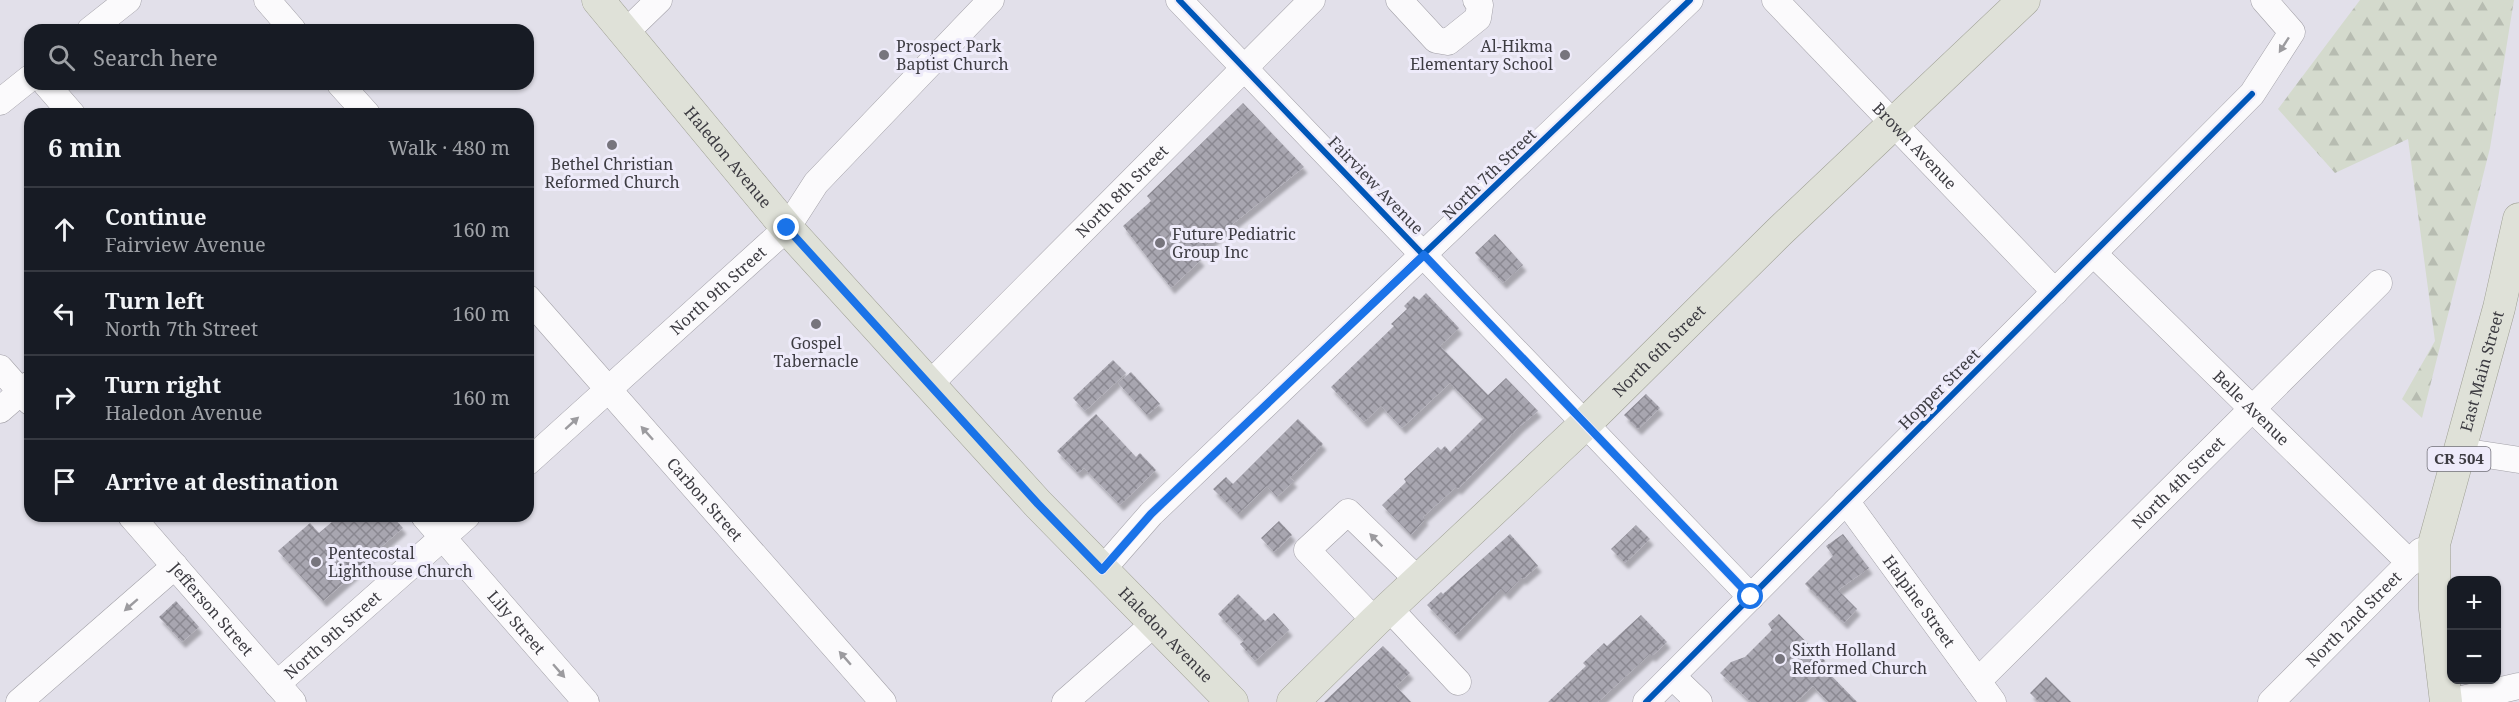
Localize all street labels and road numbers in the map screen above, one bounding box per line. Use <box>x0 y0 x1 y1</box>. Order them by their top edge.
street label: Brown Avenue <box>1868 97 1962 194</box>
street label: Haledon Avenue <box>680 102 777 213</box>
street label: North 7th Street <box>1437 123 1541 224</box>
street label: Fairview Avenue <box>1323 131 1429 239</box>
street label: North 8th Street <box>1071 140 1173 242</box>
street label: North 9th Street <box>665 241 771 340</box>
street label: North 6th Street <box>1607 300 1710 402</box>
street label: East Main Street <box>2455 308 2509 434</box>
street label: Hopper Street <box>1894 343 1985 434</box>
street label: Belle Avenue <box>2208 365 2294 450</box>
street label: North 4th Street <box>2127 431 2230 533</box>
road number: CR 504 <box>2428 447 2490 471</box>
street label: Carbon Street <box>662 453 748 546</box>
street label: Halpine Street <box>1878 550 1961 652</box>
street label: Jefferson Street <box>164 557 259 660</box>
street label: North 2nd Street <box>2301 566 2406 672</box>
street label: Haledon Avenue <box>1114 582 1218 687</box>
street label: North 9th Street <box>279 586 386 684</box>
street label: Lily Street <box>483 586 551 659</box>

